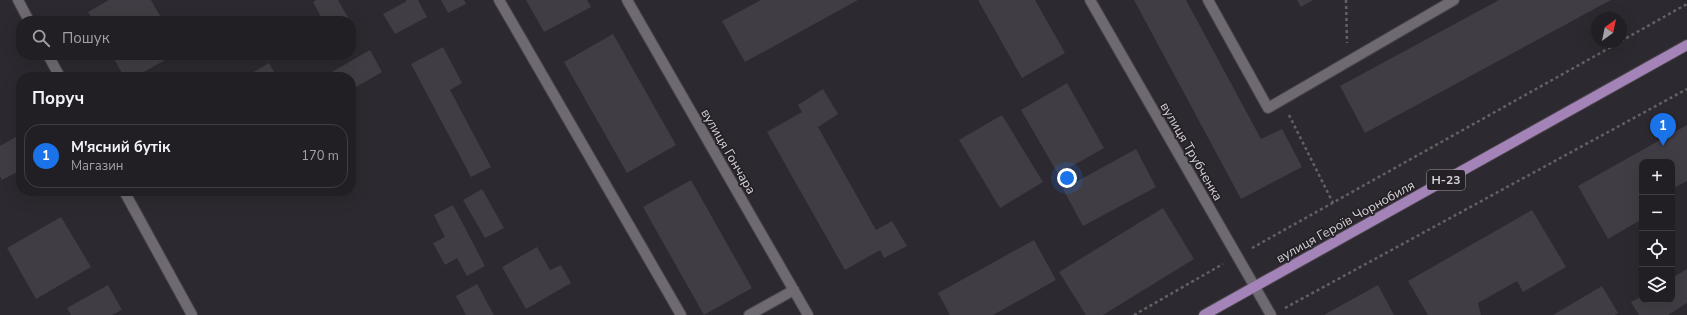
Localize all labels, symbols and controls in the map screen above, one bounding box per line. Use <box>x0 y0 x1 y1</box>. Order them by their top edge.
north arrow <box>1591 12 1627 48</box>
search box <box>16 16 356 60</box>
icon: search <box>30 27 52 49</box>
text: Пошук <box>62 28 110 48</box>
text: Поруч <box>32 87 84 110</box>
street label: вулиця Трубченка <box>1156 99 1227 204</box>
street label: вулиця Гончара <box>696 105 760 198</box>
pin: 1 <box>1650 113 1676 146</box>
text: М'ясний бутік <box>71 137 170 157</box>
text: 1 <box>42 147 50 165</box>
text: 170 m <box>301 147 339 165</box>
text: Магазин <box>71 157 123 175</box>
map controls <box>1639 159 1675 303</box>
button: + <box>1639 159 1675 195</box>
your location <box>1057 168 1077 188</box>
road number: Н-23 <box>1427 170 1465 190</box>
street label: вулиця Героїв Чорнобиля <box>1273 176 1418 268</box>
button: − <box>1639 195 1675 231</box>
button: locate <box>1639 231 1675 267</box>
button: layers <box>1639 267 1675 303</box>

